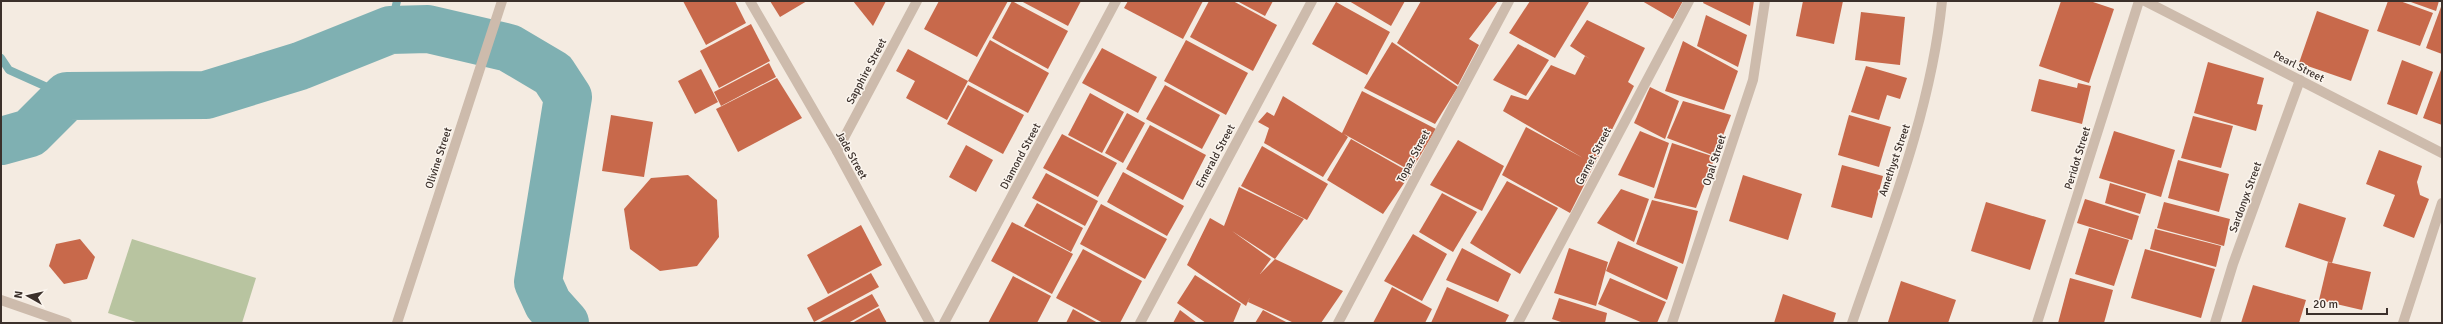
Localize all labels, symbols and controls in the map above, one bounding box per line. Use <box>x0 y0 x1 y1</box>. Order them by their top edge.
street label: Sapphire Street <box>844 36 889 106</box>
street label: Pearl Street <box>2271 48 2327 85</box>
street label: Diamond Street <box>998 121 1043 192</box>
street label: Emerald Street <box>1193 122 1238 190</box>
street label: Amethyst Street <box>1876 122 1913 198</box>
street label: Garnet Street <box>1573 125 1614 187</box>
street label: Peridot Street <box>2062 125 2093 191</box>
street label: Olivine Street <box>422 126 455 190</box>
street label: Topaz Street <box>1394 128 1433 185</box>
street label: Jade Street <box>833 129 870 182</box>
street label: Opal Street <box>1700 133 1729 187</box>
street label: Sardonyx Street <box>2227 160 2264 234</box>
north arrow <box>8 276 48 316</box>
text: N <box>12 290 26 299</box>
scale bar <box>2307 290 2387 316</box>
text: 20 m <box>2313 297 2338 312</box>

